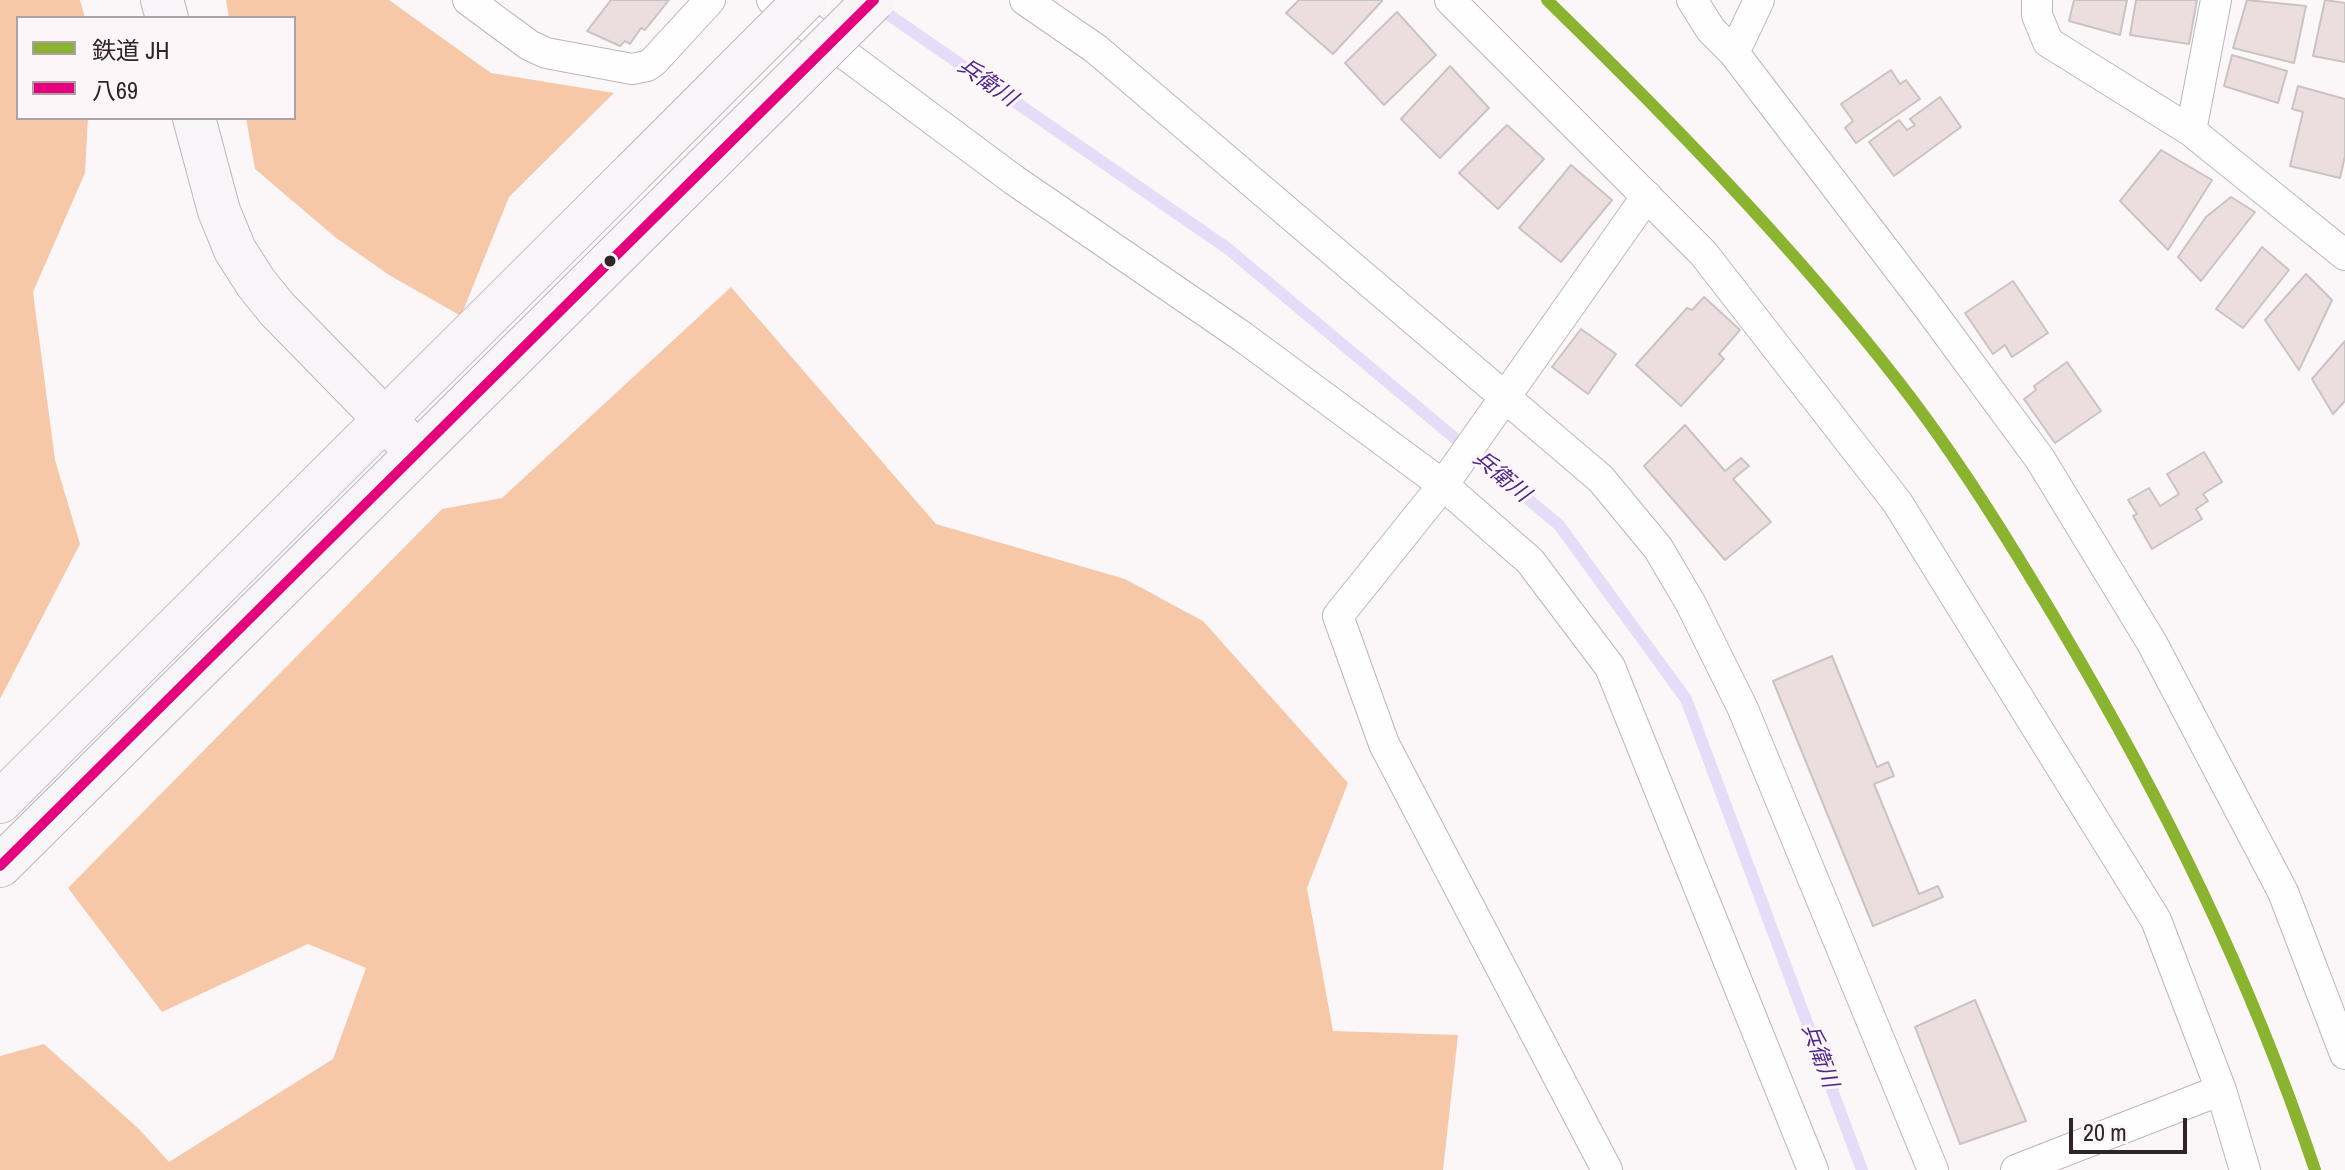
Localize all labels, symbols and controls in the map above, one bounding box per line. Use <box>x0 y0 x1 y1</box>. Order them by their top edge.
legend <box>16 16 296 120</box>
text: 鉄道 JH <box>92 34 170 66</box>
water label: 兵衛川 <box>952 53 1022 113</box>
text: 八69 <box>92 74 138 106</box>
unlabelled marker <box>602 253 618 269</box>
water label: 兵衛川 <box>1467 446 1535 508</box>
water label: 兵衛川 <box>1795 1020 1843 1092</box>
scale bar <box>2073 1102 2191 1152</box>
text: 20 m <box>2083 1116 2127 1148</box>

